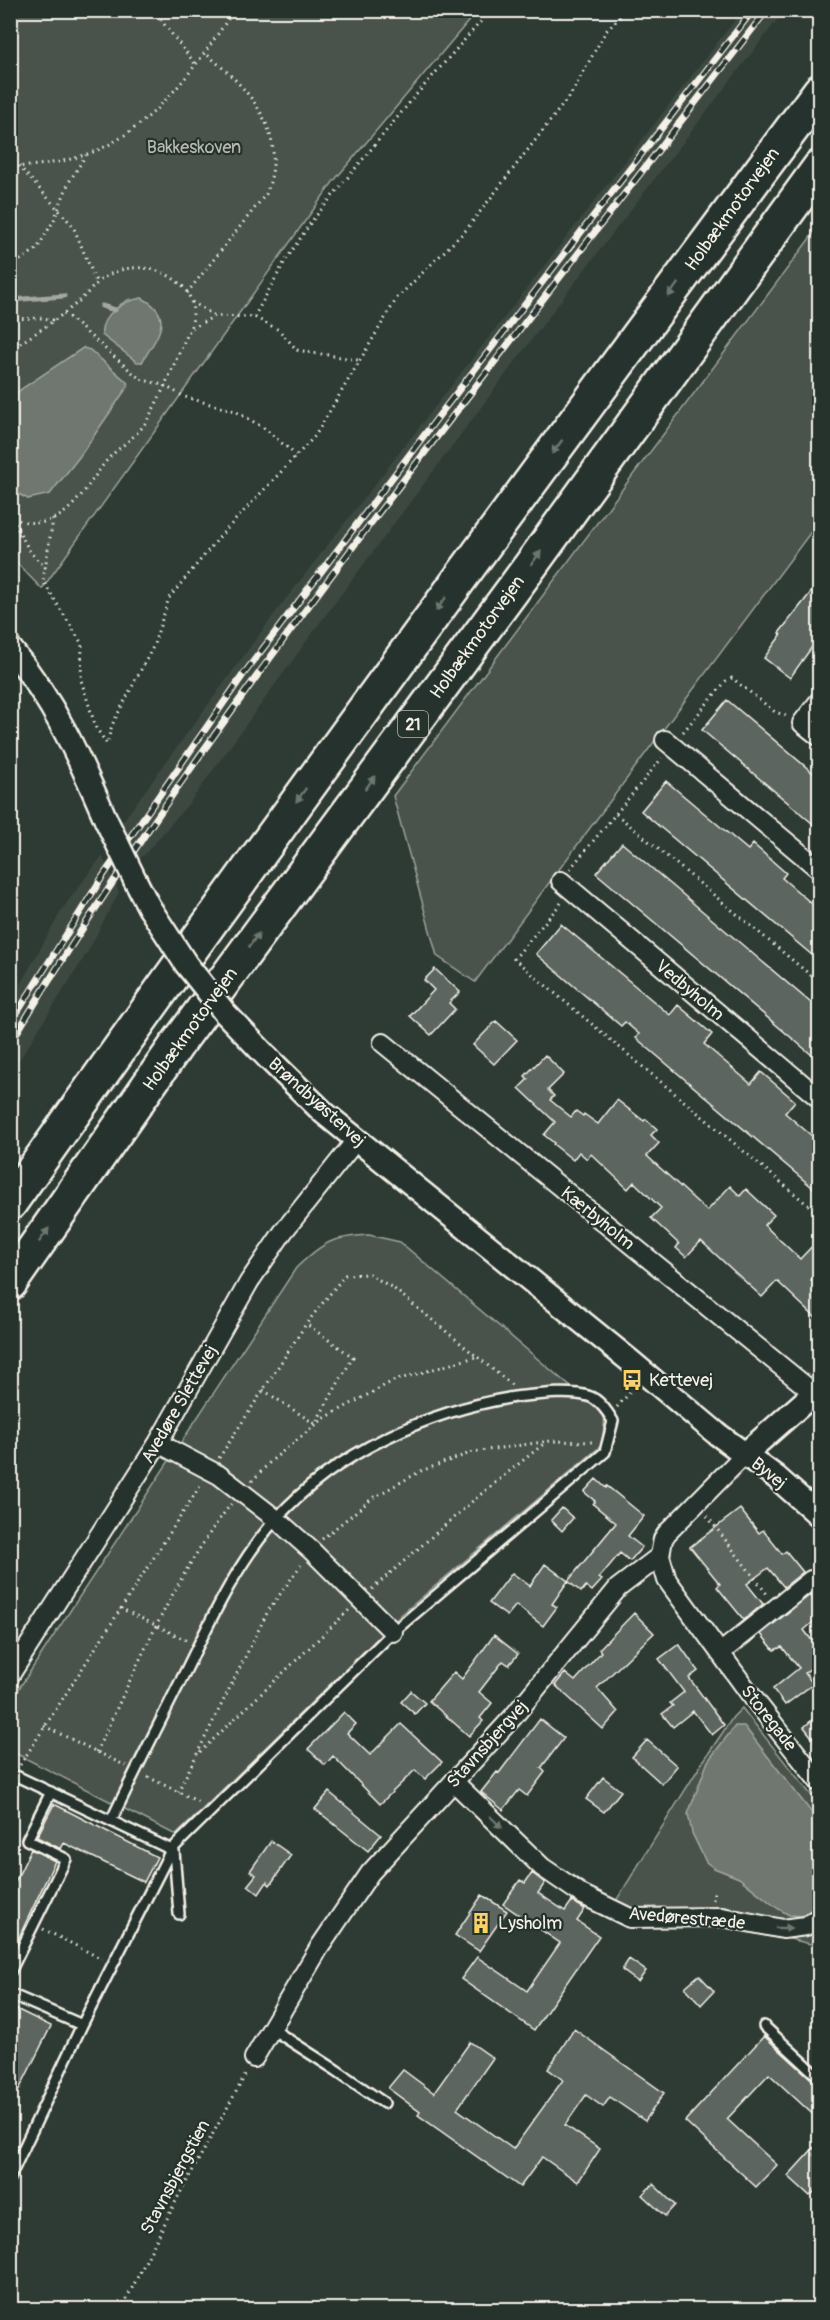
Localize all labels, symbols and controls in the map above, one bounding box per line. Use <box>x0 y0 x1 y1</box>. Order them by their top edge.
park label: Bakkeskoven <box>147 136 241 159</box>
street label: Holbækmotorvejen <box>680 143 785 275</box>
one-way arrow <box>667 283 679 298</box>
one-way arrow <box>550 439 563 455</box>
one-way arrow <box>529 551 541 566</box>
street label: Holbækmotorvejen <box>425 571 530 703</box>
one-way arrow <box>435 596 447 611</box>
road number: 21 <box>398 711 428 737</box>
one-way arrow <box>364 775 376 791</box>
one-way arrow <box>295 787 307 803</box>
one-way arrow <box>248 932 260 947</box>
street label: Vedbyholm <box>650 955 729 1026</box>
street label: Holbækmotorvejen <box>138 963 243 1095</box>
street label: Brøndbyøstervej <box>263 1053 370 1152</box>
street label: Kærbyholm <box>556 1182 639 1255</box>
one-way arrow <box>38 1228 50 1244</box>
street label: Avedøre Slettevej <box>136 1341 223 1468</box>
bus stop icon: Kettevej <box>620 1368 644 1392</box>
place label: Kettevej <box>649 1369 713 1392</box>
street label: Byvej <box>746 1452 791 1495</box>
street label: Storegade <box>736 1681 802 1756</box>
street label: Stavnsbjergvej <box>442 1696 533 1793</box>
one-way arrow <box>489 1815 503 1829</box>
street label: Avedørestræde <box>628 1902 746 1935</box>
building icon: Lysholm <box>469 1911 493 1935</box>
place label: Lysholm <box>498 1912 562 1935</box>
one-way arrow <box>775 1923 794 1932</box>
street label: Stavnsbjergstien <box>136 2116 215 2239</box>

